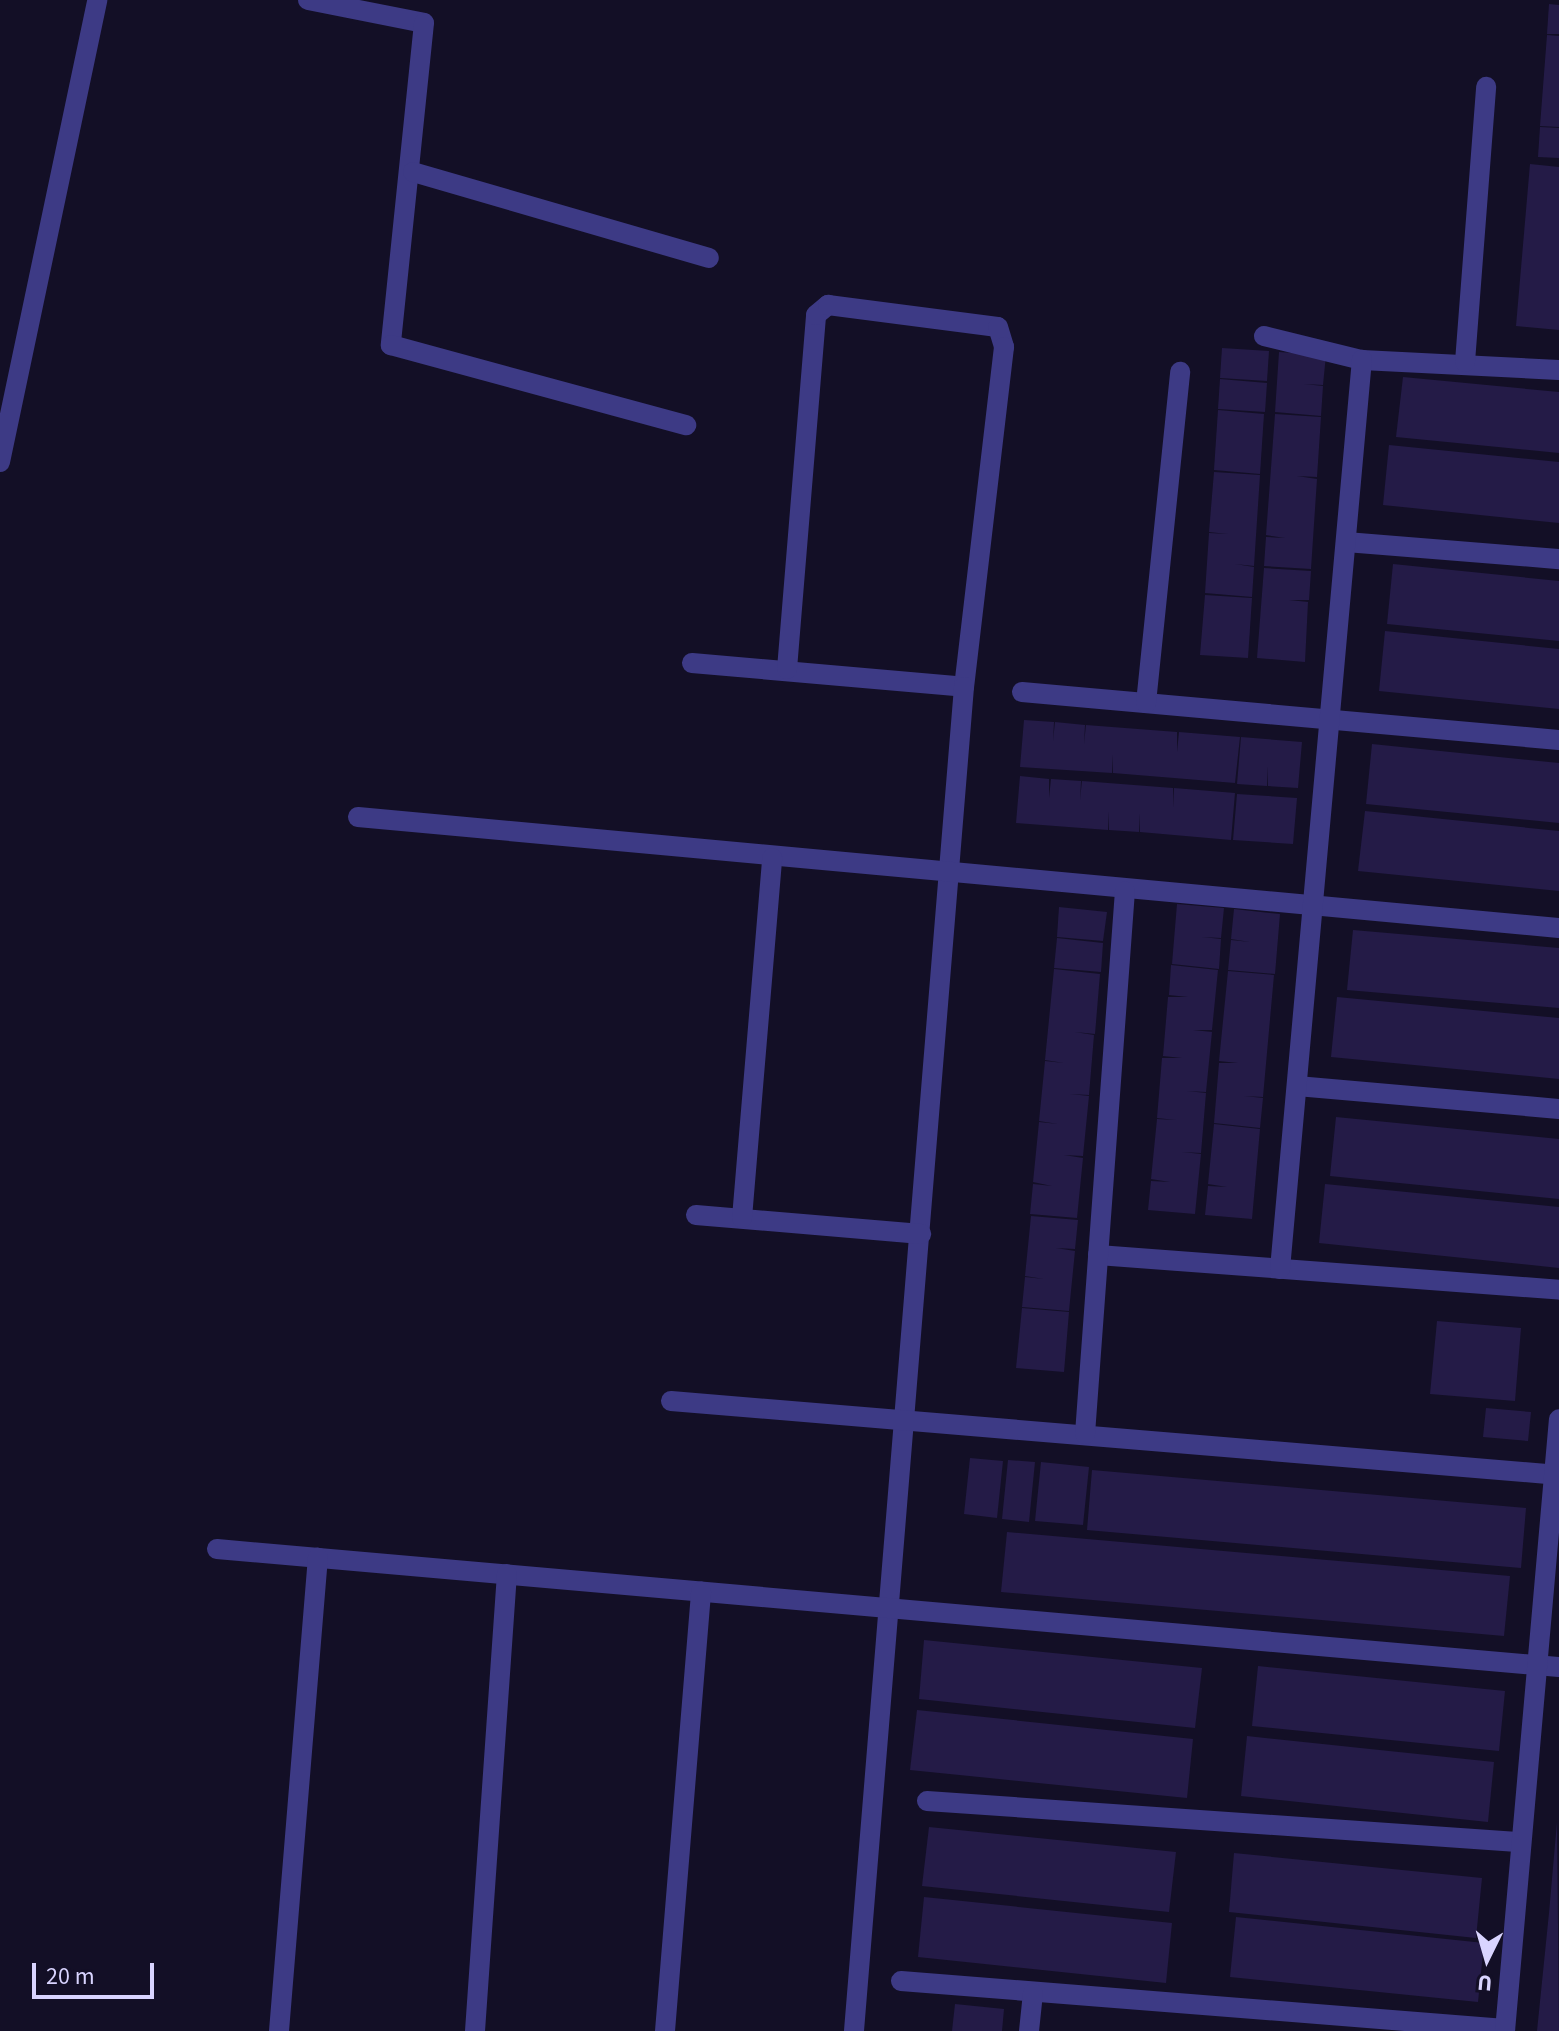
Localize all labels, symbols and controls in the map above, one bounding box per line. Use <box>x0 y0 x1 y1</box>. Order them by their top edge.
north arrow <box>1447 1919 1527 1999</box>
scale bar <box>36 1947 158 1997</box>
text: 20 m <box>46 1959 95 1994</box>
text: U <box>1476 1966 1494 1999</box>

